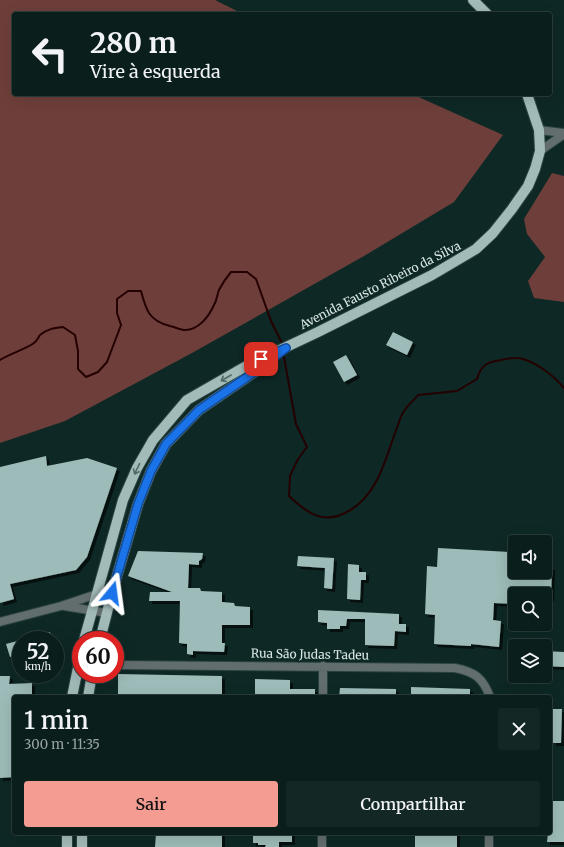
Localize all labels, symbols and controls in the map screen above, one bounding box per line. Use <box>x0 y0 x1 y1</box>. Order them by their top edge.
text: 280 m <box>90 25 177 61</box>
icon: left <box>24 28 76 80</box>
text: Vire à esquerda <box>90 60 221 83</box>
street label: Avenida Fausto Ribeiro da Silva <box>296 238 464 333</box>
pin <box>244 342 278 376</box>
icon: arrive <box>250 348 272 370</box>
one-way arrow <box>220 374 232 382</box>
one-way arrow <box>133 462 140 474</box>
map controls <box>508 535 552 683</box>
button: sound <box>508 535 552 579</box>
position arrow <box>91 572 133 614</box>
button: search <box>508 587 552 631</box>
speed limit sign: 60 <box>72 631 124 683</box>
text: 52 <box>27 639 49 664</box>
button: layers <box>508 639 552 683</box>
street label: Rua São Judas Tadeu <box>251 645 370 663</box>
text: km/h <box>25 660 51 673</box>
text: 1 min <box>24 705 89 736</box>
button: close <box>498 708 540 750</box>
text: 300 m · 11:35 <box>24 736 100 753</box>
button: Sair <box>24 781 278 827</box>
button: Compartilhar <box>286 781 540 827</box>

